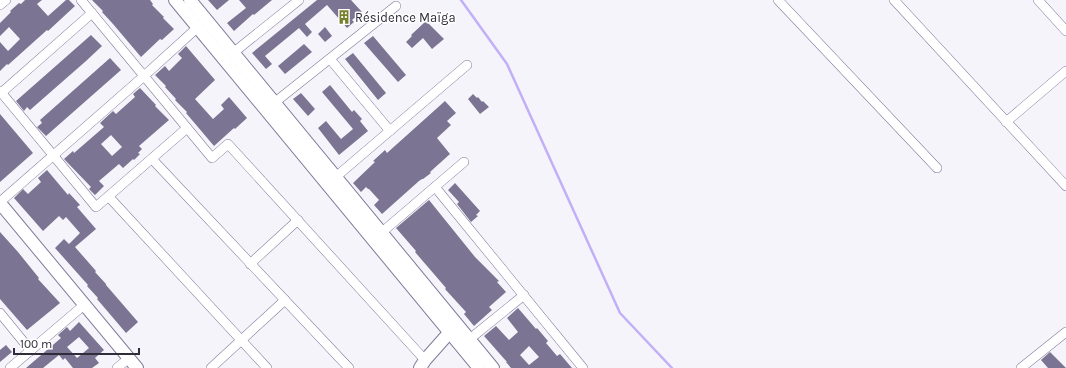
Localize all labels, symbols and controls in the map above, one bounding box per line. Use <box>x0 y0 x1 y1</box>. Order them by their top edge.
building icon: Résidence Maïga <box>336 9 352 25</box>
place label: Résidence Maïga <box>355 10 456 25</box>
scale bar <box>14 330 139 356</box>
text: 100 m <box>20 337 52 351</box>

